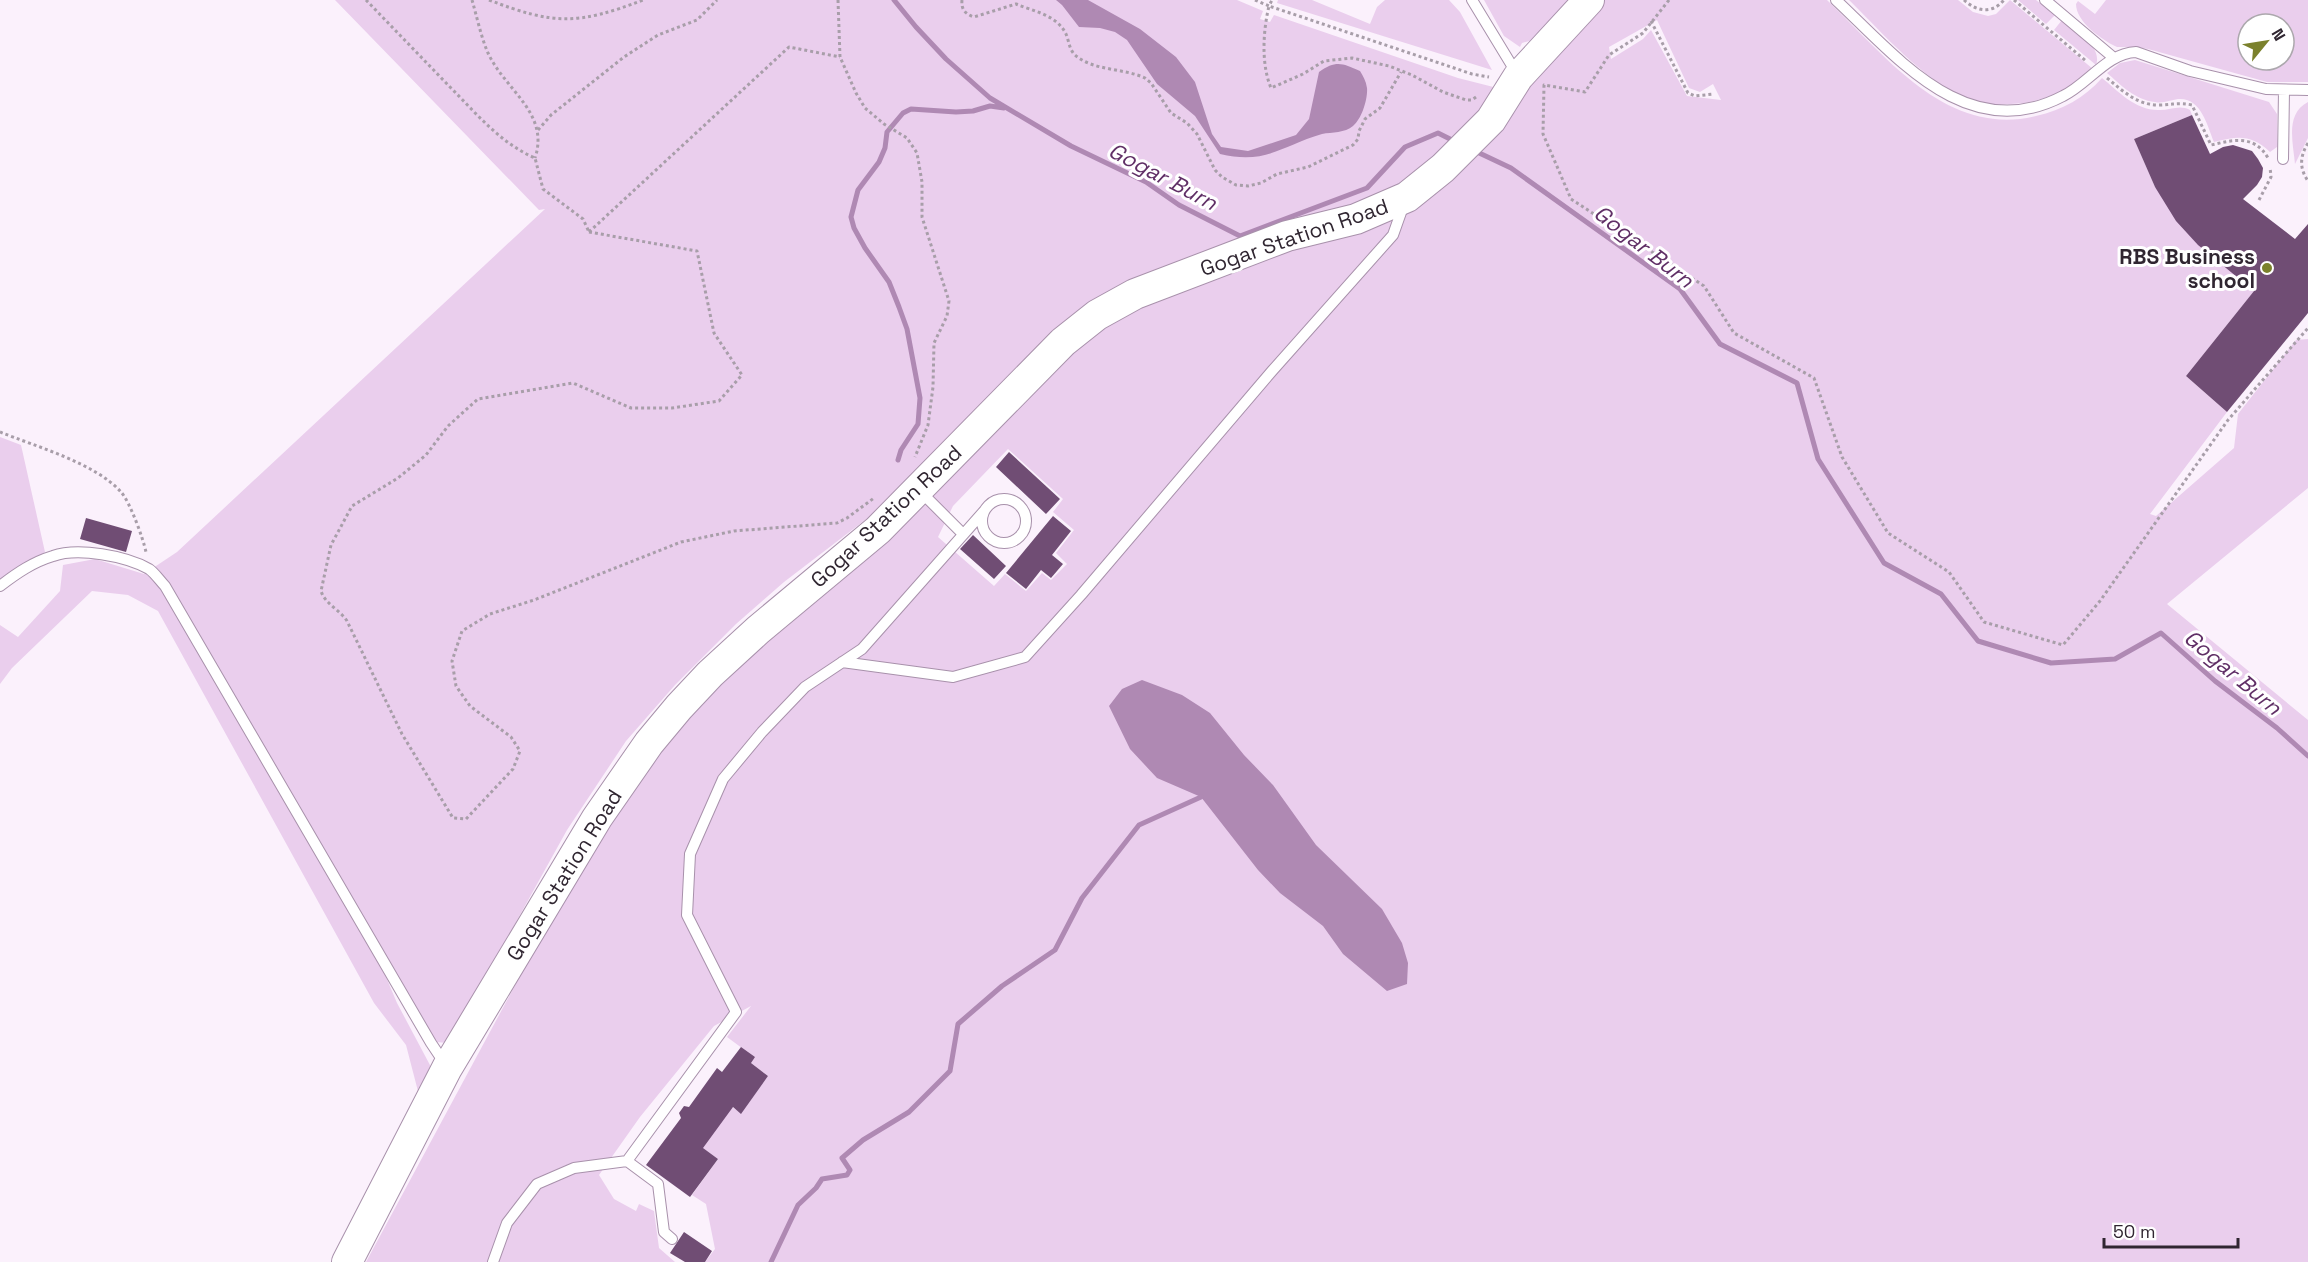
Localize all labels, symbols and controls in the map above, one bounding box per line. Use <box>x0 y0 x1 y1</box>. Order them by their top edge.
north arrow <box>2236 12 2296 72</box>
text: N <box>2267 25 2290 45</box>
water label: Gogar Burn <box>1104 136 1222 216</box>
street label: Gogar Station Road <box>1196 192 1392 282</box>
water label: Gogar Burn <box>1589 198 1700 294</box>
place label: RBS Business school <box>2119 243 2255 294</box>
marker: RBS Business school <box>2260 261 2274 275</box>
street label: Gogar Station Road <box>805 439 967 593</box>
water label: Gogar Burn <box>2179 623 2288 721</box>
street label: Gogar Station Road <box>500 784 628 966</box>
scale bar <box>2104 1211 2238 1249</box>
text: 50 m <box>2113 1220 2155 1243</box>

